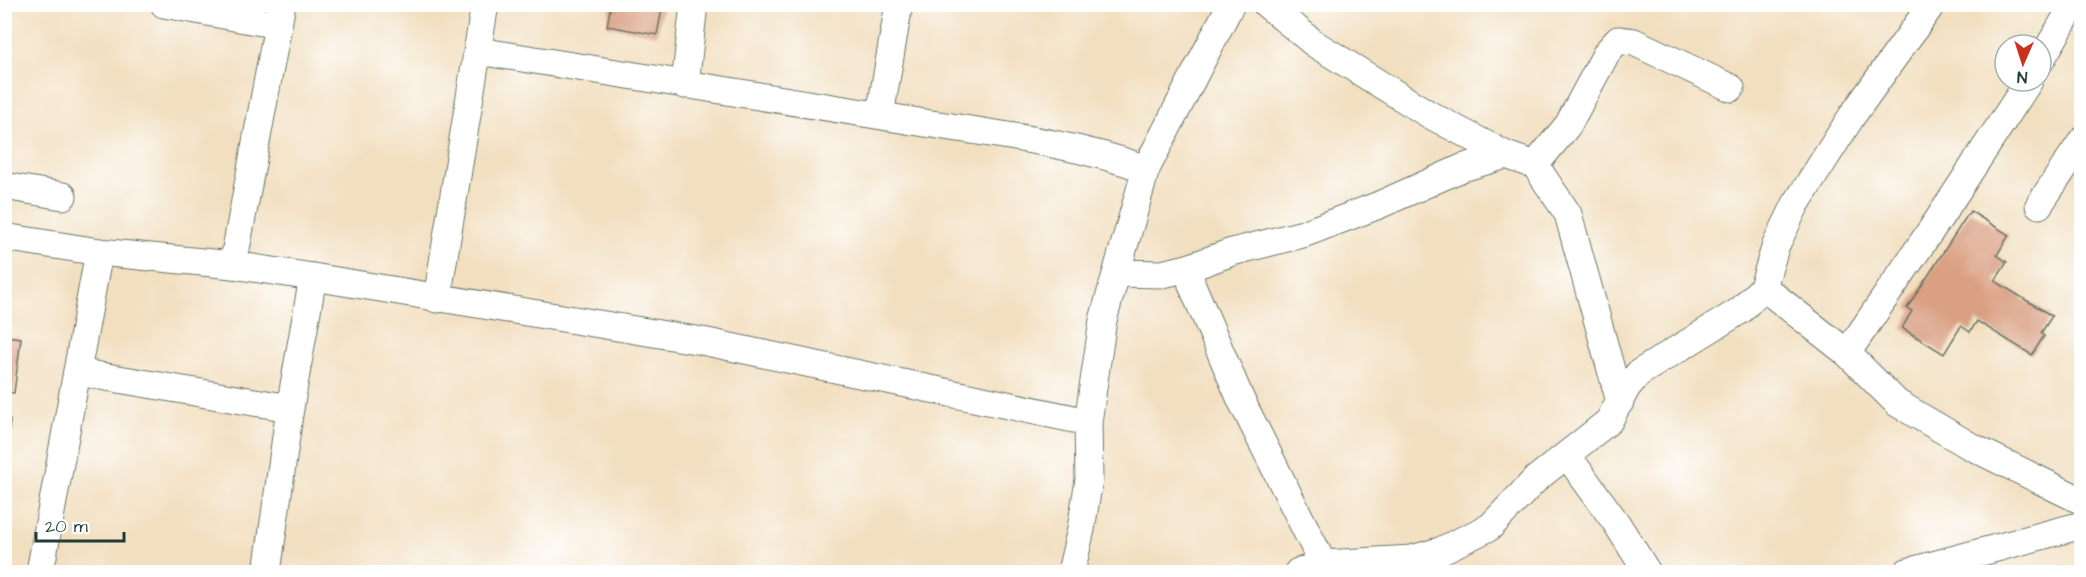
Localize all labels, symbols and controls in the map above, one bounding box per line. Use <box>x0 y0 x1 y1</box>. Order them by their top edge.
north arrow <box>1993 33 2053 93</box>
text: N <box>2017 66 2028 88</box>
scale bar <box>36 505 124 543</box>
text: 20 m <box>45 514 88 539</box>

